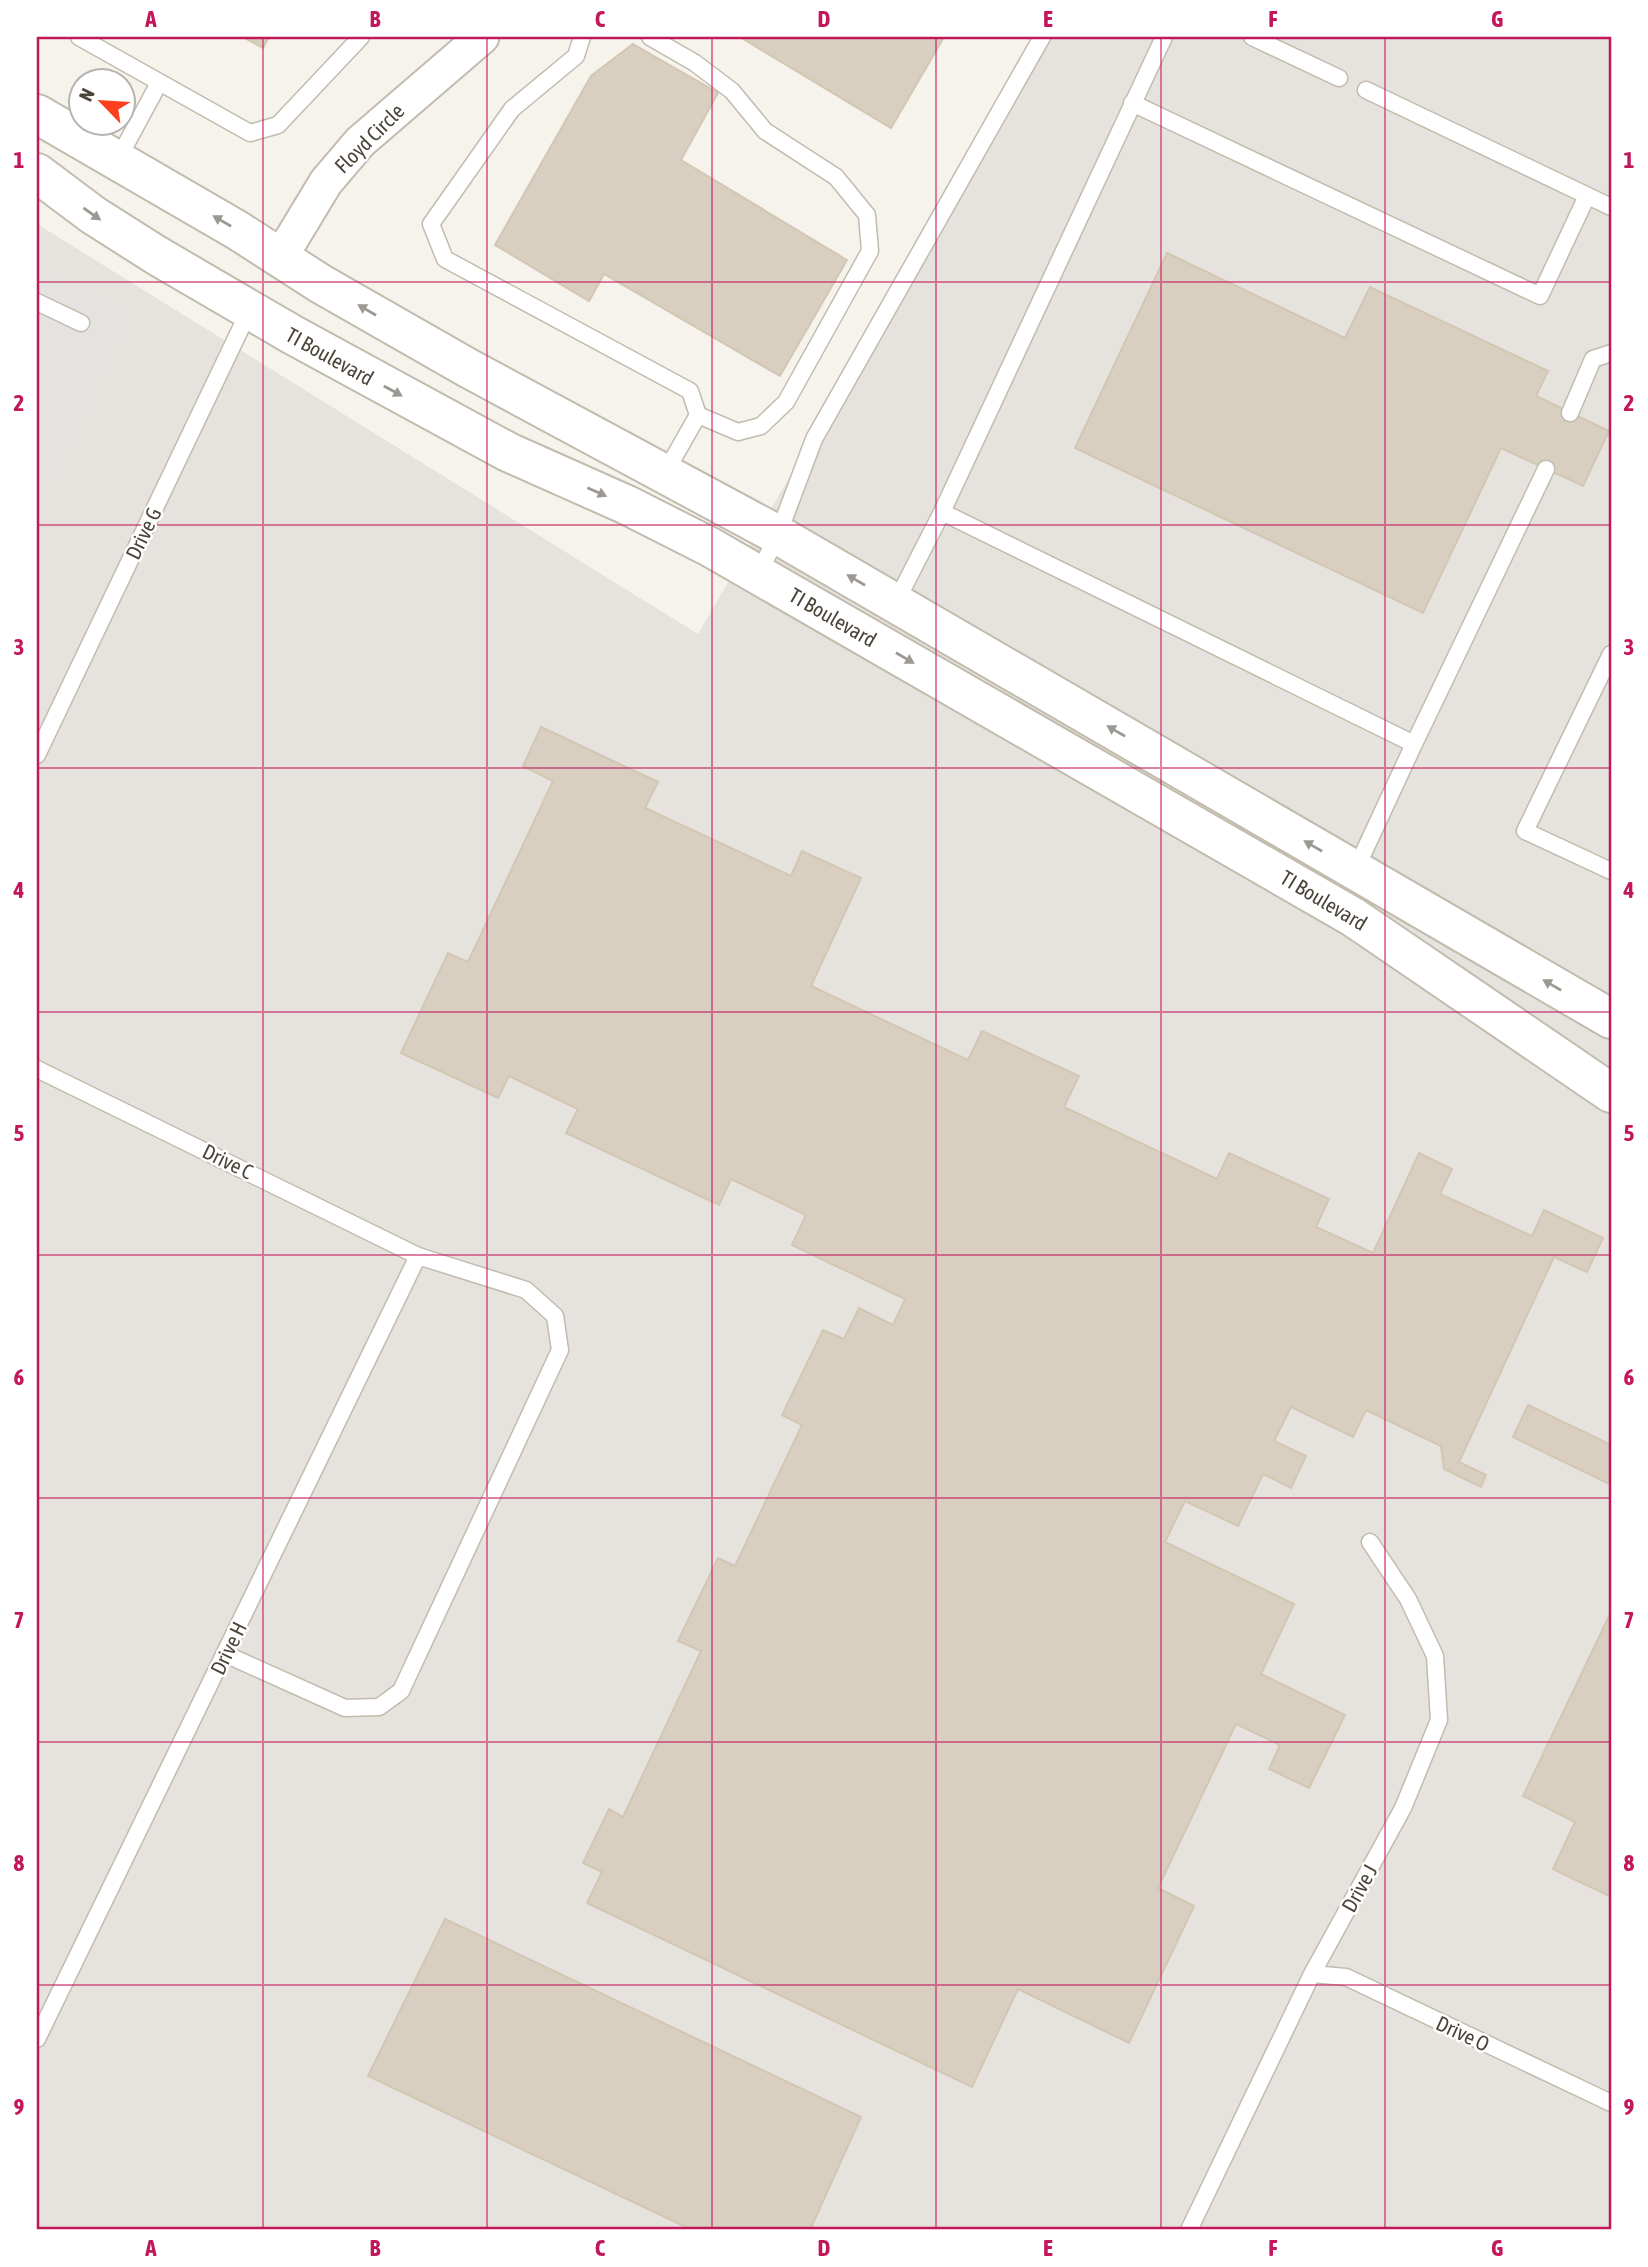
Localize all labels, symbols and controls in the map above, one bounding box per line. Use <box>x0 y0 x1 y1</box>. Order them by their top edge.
text: A <box>144 6 157 32</box>
text: B <box>370 6 381 32</box>
text: C <box>595 6 606 32</box>
text: D <box>818 6 831 32</box>
text: E <box>1043 6 1053 32</box>
text: F <box>1268 6 1278 32</box>
text: G <box>1491 6 1503 32</box>
north arrow <box>66 66 136 136</box>
text: N <box>74 85 99 105</box>
street label: Floyd Circle <box>329 98 409 178</box>
text: 1 <box>14 147 25 173</box>
text: 1 <box>1624 147 1635 173</box>
one-way arrow <box>82 207 102 220</box>
one-way arrow <box>212 215 232 227</box>
one-way arrow <box>357 304 376 316</box>
street label: TI Boulevard <box>282 322 378 390</box>
one-way arrow <box>384 385 403 397</box>
text: 2 <box>14 390 24 416</box>
text: 2 <box>1624 390 1634 416</box>
one-way arrow <box>587 486 607 498</box>
street label: Drive G <box>120 503 166 563</box>
one-way arrow <box>847 574 866 586</box>
street label: TI Boulevard <box>785 582 881 652</box>
text: 3 <box>14 634 24 660</box>
text: 3 <box>1624 634 1634 660</box>
one-way arrow <box>895 652 914 664</box>
one-way arrow <box>1107 725 1126 738</box>
one-way arrow <box>1303 840 1322 853</box>
street label: TI Boulevard <box>1276 865 1372 935</box>
text: 4 <box>13 877 25 903</box>
text: 4 <box>1623 877 1635 903</box>
one-way arrow <box>1542 979 1562 991</box>
text: 5 <box>14 1120 25 1146</box>
text: 5 <box>1624 1120 1635 1146</box>
street label: Drive C <box>199 1139 258 1184</box>
text: 6 <box>14 1364 25 1390</box>
text: 6 <box>1624 1364 1635 1390</box>
text: 7 <box>14 1607 24 1633</box>
text: 7 <box>1624 1607 1634 1633</box>
street label: Drive H <box>205 1618 251 1678</box>
text: 8 <box>14 1850 25 1876</box>
text: 8 <box>1624 1850 1635 1876</box>
street label: Drive J <box>1336 1860 1382 1916</box>
street label: Drive O <box>1433 2010 1493 2056</box>
text: 9 <box>14 2094 25 2120</box>
text: 9 <box>1624 2094 1635 2120</box>
text: A <box>144 2235 157 2261</box>
text: B <box>370 2235 381 2261</box>
text: C <box>595 2235 606 2261</box>
text: D <box>818 2235 831 2261</box>
text: E <box>1043 2235 1053 2261</box>
text: F <box>1268 2235 1278 2261</box>
text: G <box>1491 2235 1503 2261</box>

